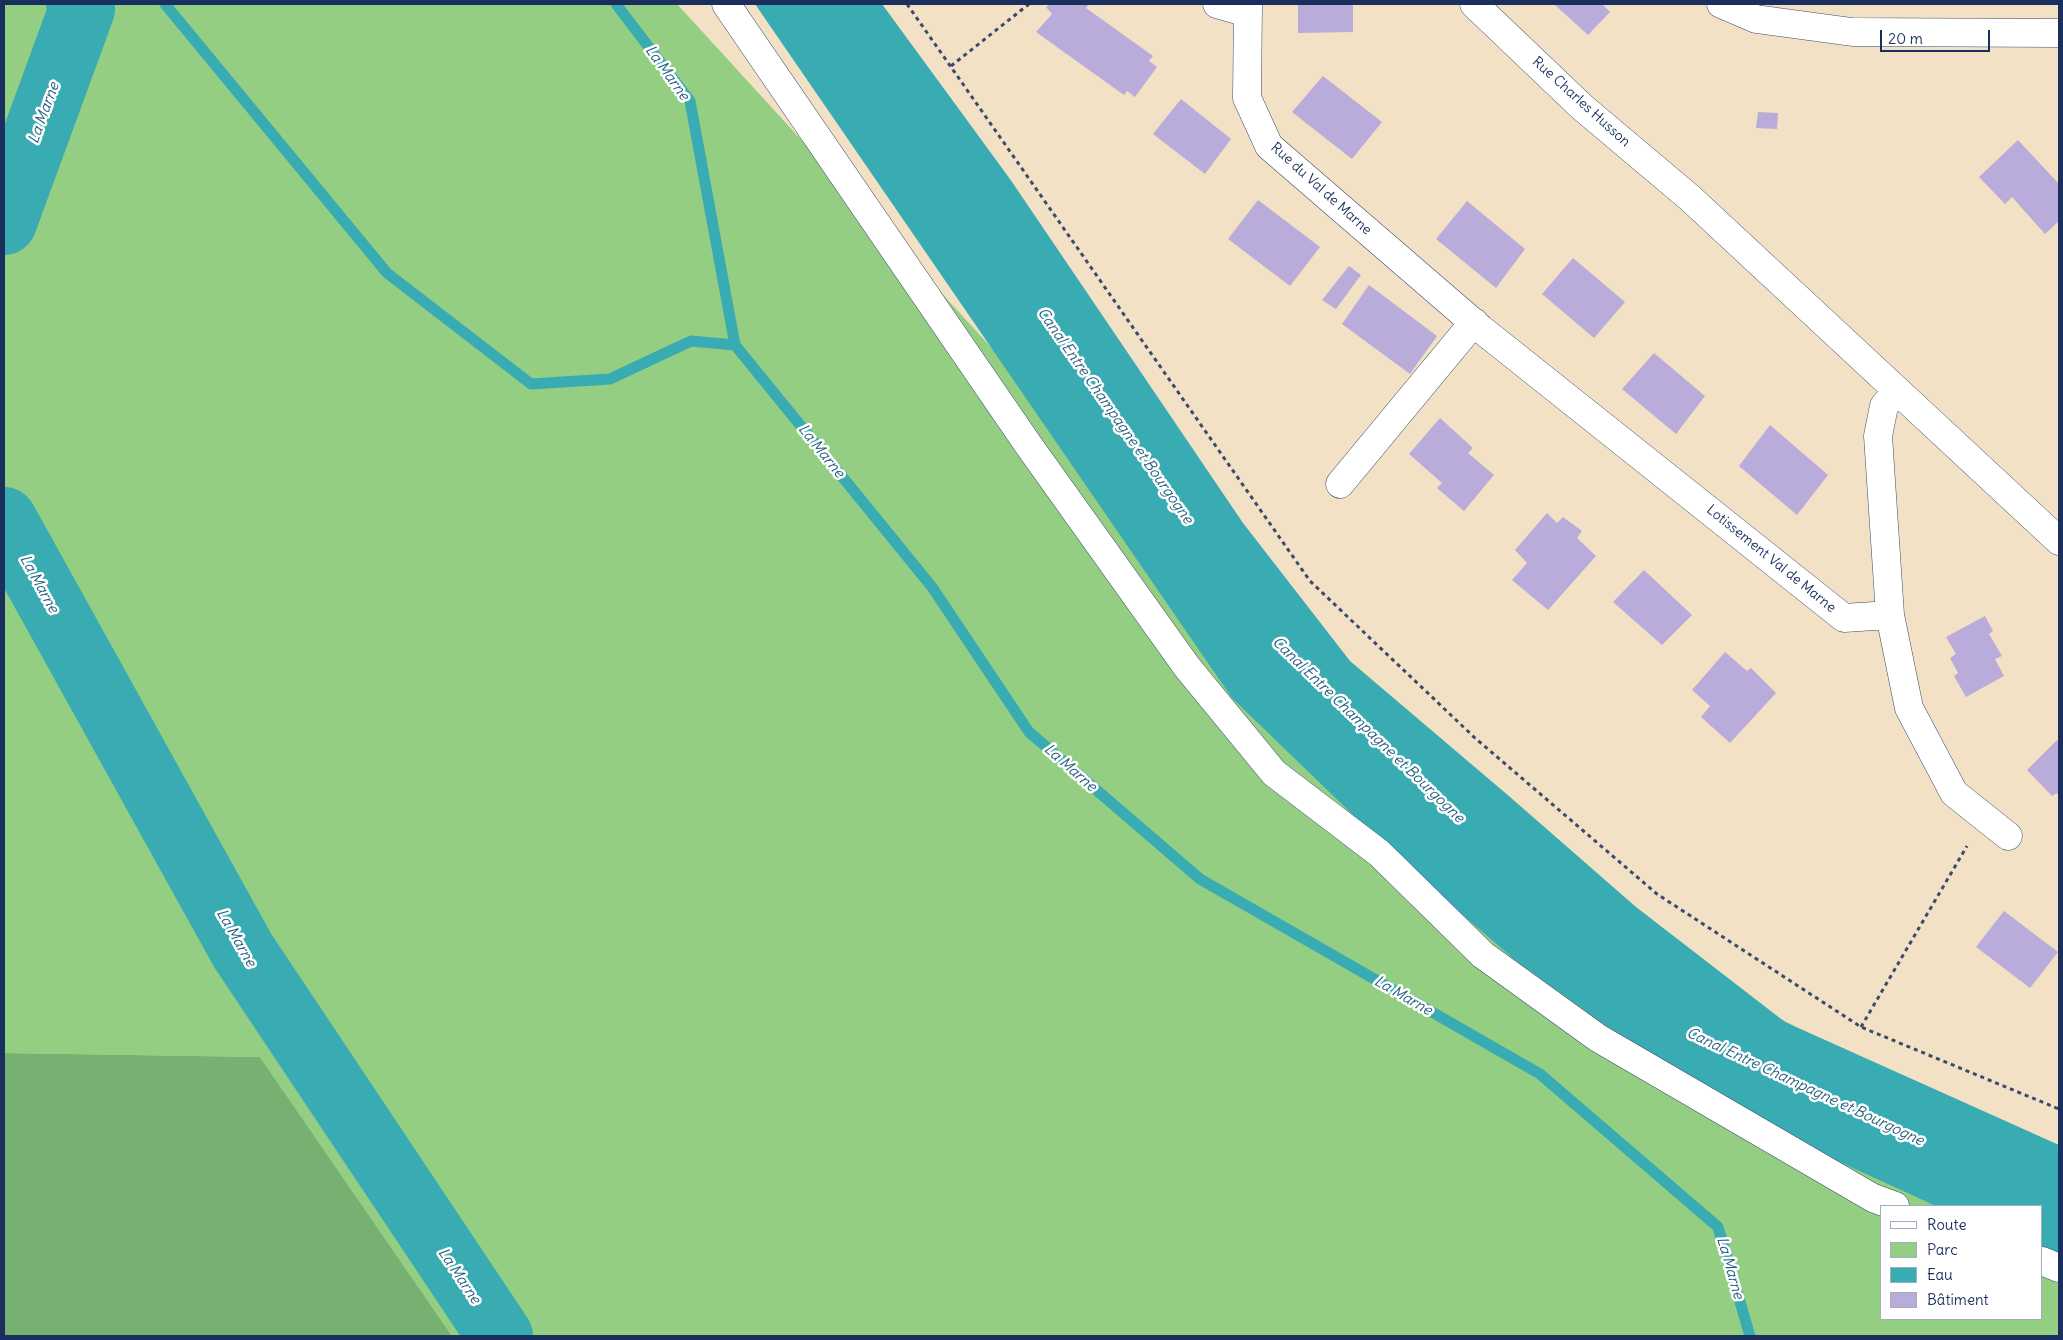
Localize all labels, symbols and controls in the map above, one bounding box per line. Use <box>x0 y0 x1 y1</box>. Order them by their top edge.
scale bar <box>1883 20 1993 52</box>
text: 20 m <box>1888 29 1923 48</box>
water label: La Marne <box>641 42 693 104</box>
street label: Rue Charles Husson <box>1529 54 1633 150</box>
water label: La Marne <box>25 80 63 146</box>
street label: Rue du Val de Marne <box>1267 139 1375 239</box>
water label: Canal Entre Champagne et Bourgogne <box>1033 304 1197 528</box>
water label: La Marne <box>794 421 848 481</box>
street label: Lotissement Val de Marne <box>1703 502 1839 616</box>
water label: La Marne <box>16 552 62 616</box>
water label: Canal Entre Champagne et Bourgogne <box>1268 633 1468 827</box>
water label: La Marne <box>1040 740 1100 796</box>
water label: La Marne <box>212 906 260 970</box>
water label: La Marne <box>1371 972 1435 1020</box>
water label: Canal Entre Champagne et Bourgogne <box>1683 1024 1927 1150</box>
legend <box>1880 1205 2043 1320</box>
text: Route <box>1927 1215 1967 1234</box>
water label: La Marne <box>1713 1235 1747 1301</box>
text: Parc <box>1927 1240 1958 1259</box>
water label: La Marne <box>434 1245 484 1307</box>
text: Eau <box>1927 1265 1953 1284</box>
text: Bâtiment <box>1927 1290 1989 1309</box>

